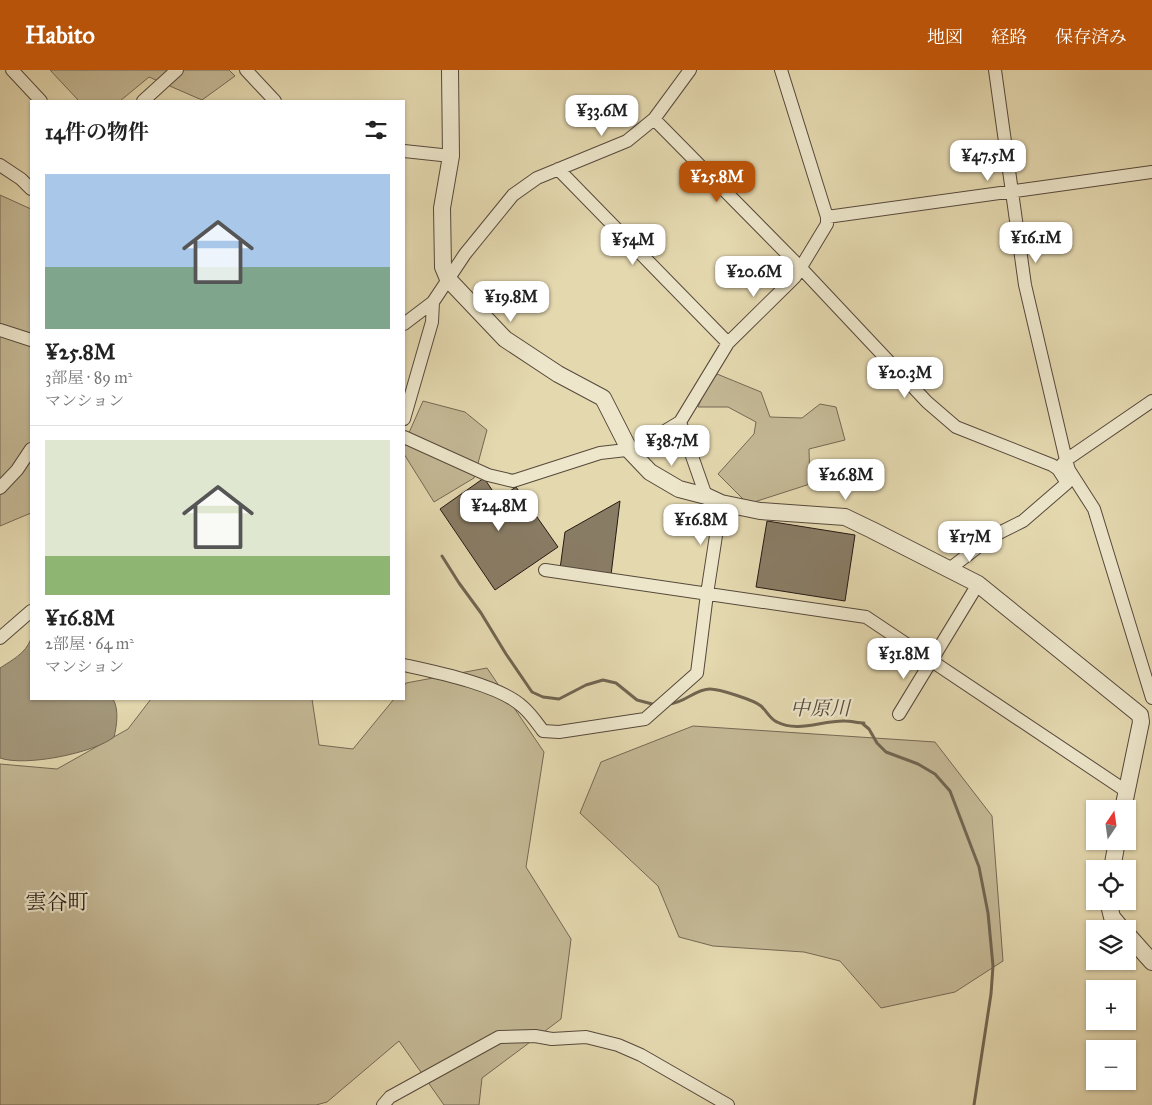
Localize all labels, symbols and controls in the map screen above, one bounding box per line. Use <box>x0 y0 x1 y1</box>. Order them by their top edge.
text: Habito <box>25 20 95 50</box>
text: 地図 <box>927 26 963 48</box>
text: 経路 <box>991 26 1027 48</box>
text: 保存済み <box>1055 26 1127 48</box>
pin: ¥33.6M <box>561 94 643 137</box>
text: ¥33.6M <box>576 101 628 120</box>
icon: filters <box>362 116 390 144</box>
text: 14件の物件 <box>45 119 149 145</box>
pin: ¥47.5M <box>947 140 1029 182</box>
text: ¥47.5M <box>961 146 1015 165</box>
pin: ¥25.8M <box>676 160 758 203</box>
text: ¥25.8M <box>690 167 744 186</box>
icon: home <box>173 207 263 297</box>
pin: ¥16.1M <box>995 222 1077 264</box>
pin: ¥54M <box>603 224 663 266</box>
text: ¥16.1M <box>1010 228 1062 247</box>
text: ¥54M <box>612 230 654 249</box>
pin: ¥20.6M <box>713 256 795 298</box>
text: ¥20.6M <box>726 262 782 281</box>
pin: ¥19.8M <box>470 280 552 323</box>
text: ¥19.8M <box>484 287 538 306</box>
text: ¥25.8M <box>45 339 115 365</box>
pin: ¥20.3M <box>864 356 946 399</box>
text: ¥20.3M <box>878 363 932 382</box>
text: 3部屋 · 89 m² <box>45 368 132 387</box>
text: マンション <box>45 391 124 410</box>
pin: ¥38.7M <box>631 424 713 467</box>
text: ¥38.7M <box>646 431 698 450</box>
pin: ¥26.8M <box>805 458 887 501</box>
text: ¥26.8M <box>819 465 873 484</box>
icon: home <box>173 472 263 562</box>
pin: ¥24.8M <box>458 490 540 532</box>
text: ¥24.8M <box>471 496 527 515</box>
pin: ¥16.8M <box>660 504 742 546</box>
text: ¥16.8M <box>674 510 728 529</box>
pin: ¥17M <box>940 520 1000 563</box>
text: ¥17M <box>949 527 991 546</box>
text: ¥16.8M <box>45 605 115 631</box>
text: 2部屋 · 64 m² <box>45 634 134 653</box>
pin: ¥31.8M <box>863 638 945 680</box>
text: ¥31.8M <box>878 644 930 663</box>
text: マンション <box>45 657 124 676</box>
water label: 中原川 <box>790 696 852 720</box>
north arrow <box>1086 800 1136 850</box>
map controls <box>1086 800 1136 1090</box>
button: locate <box>1086 860 1136 910</box>
district label: 雲谷町 <box>26 889 89 915</box>
button: layers <box>1086 920 1136 970</box>
button: + <box>1086 980 1136 1030</box>
button: − <box>1086 1040 1136 1090</box>

